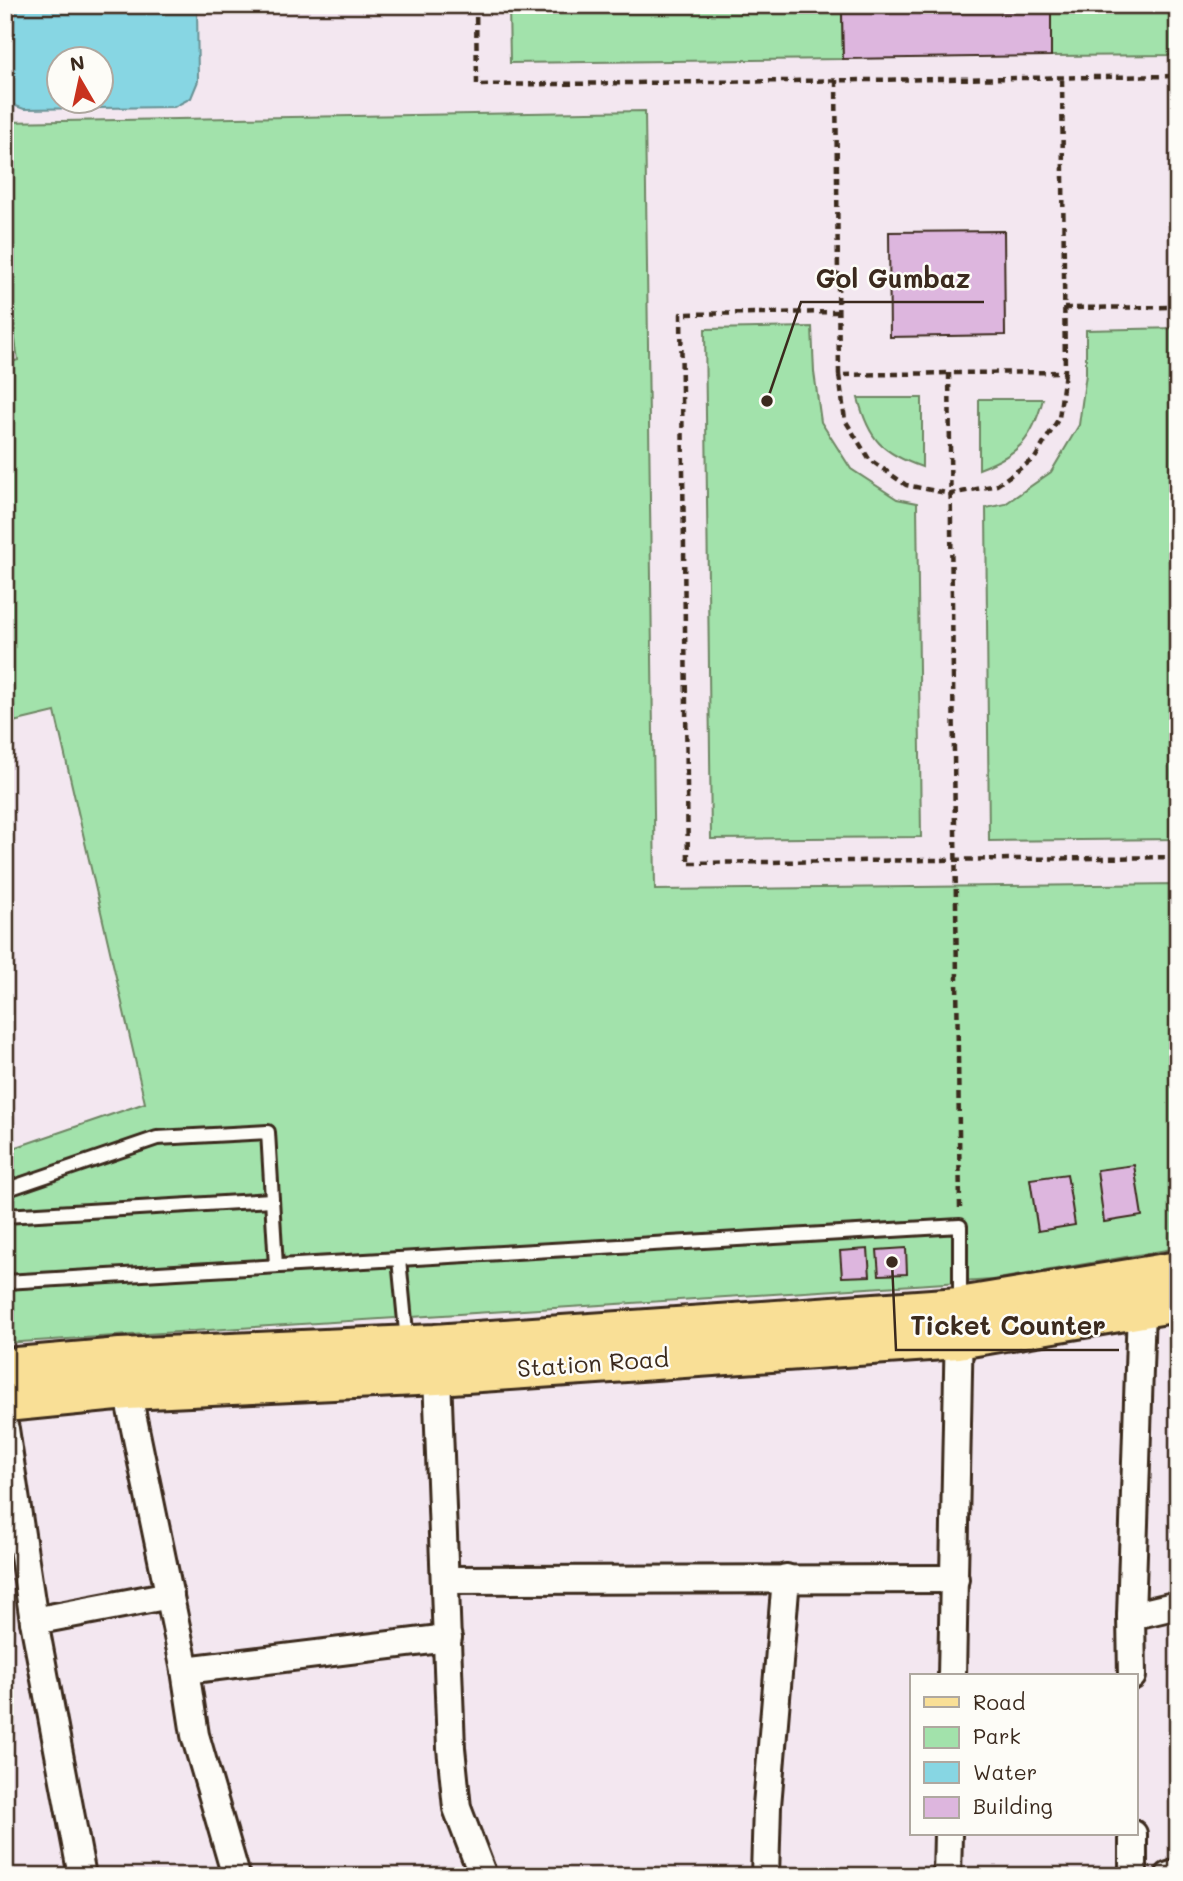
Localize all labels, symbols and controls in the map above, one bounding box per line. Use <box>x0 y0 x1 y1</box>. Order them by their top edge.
north arrow <box>46 46 116 116</box>
text: N <box>68 49 86 76</box>
callout: Gol Gumbaz <box>801 255 984 302</box>
text: Gol Gumbaz <box>816 261 970 295</box>
callout: Ticket Counter <box>896 1303 1119 1350</box>
text: Ticket Counter <box>910 1308 1106 1342</box>
street label: Station Road <box>516 1342 670 1383</box>
legend <box>910 1674 1138 1836</box>
text: Road <box>973 1688 1025 1715</box>
text: Park <box>973 1722 1021 1749</box>
text: Water <box>973 1758 1037 1785</box>
text: Building <box>973 1792 1053 1819</box>

